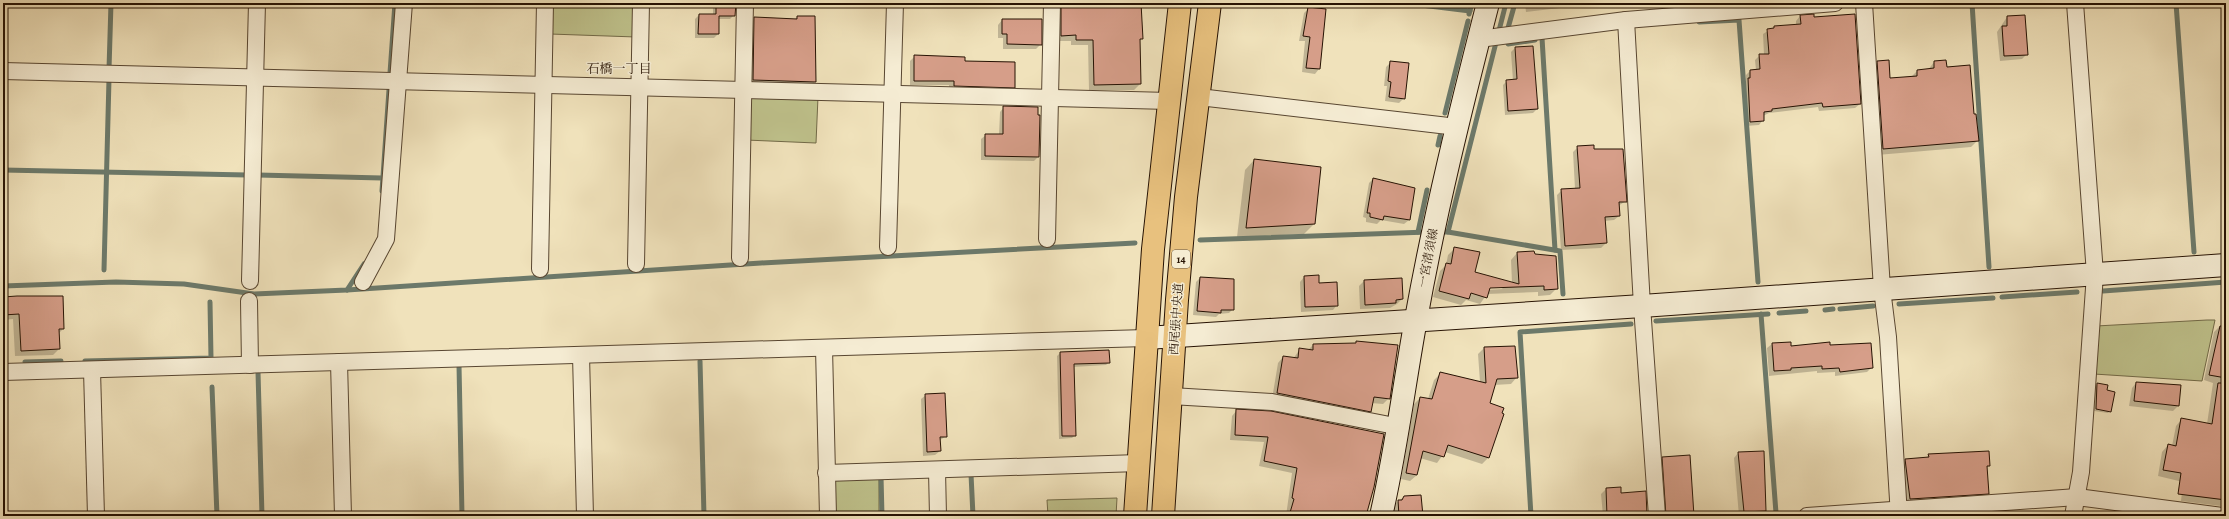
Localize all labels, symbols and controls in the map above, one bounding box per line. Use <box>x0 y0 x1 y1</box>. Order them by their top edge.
district label: 石橋一丁目 <box>586 60 652 77</box>
street label: 一宮清須線 <box>1414 227 1442 289</box>
road number: 14 <box>1172 250 1190 268</box>
street label: 西尾張中央道 <box>1166 283 1186 355</box>

